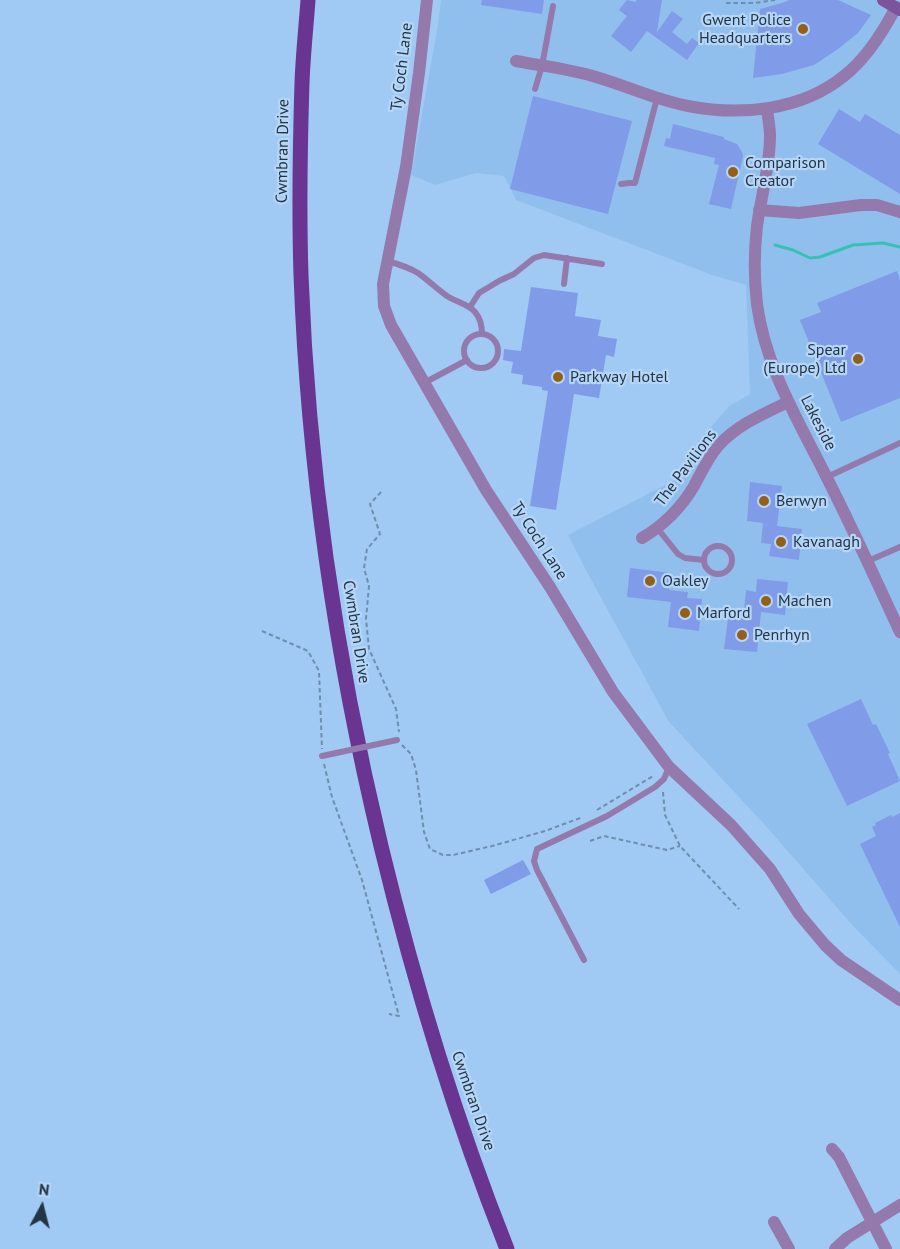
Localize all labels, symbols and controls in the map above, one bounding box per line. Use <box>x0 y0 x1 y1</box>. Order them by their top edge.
place label: Gwent Police Headquarters <box>699 10 791 48</box>
street label: Ty Coch Lane <box>387 22 417 112</box>
marker: Gwent Police Headquarters <box>796 22 810 36</box>
street label: Cwmbran Drive <box>272 99 294 203</box>
place label: Comparison Creator <box>745 153 826 191</box>
marker: Comparison Creator <box>726 165 740 179</box>
place label: Spear (Europe) Ltd <box>763 340 846 378</box>
marker: Spear (Europe) Ltd <box>851 352 865 366</box>
place label: Parkway Hotel <box>570 367 668 387</box>
marker: Parkway Hotel <box>551 370 565 384</box>
street label: Lakeside <box>796 392 840 454</box>
street label: The Pavilions <box>651 426 721 510</box>
place label: Berwyn <box>776 491 827 511</box>
marker: Berwyn <box>757 494 771 508</box>
street label: Ty Coch Lane <box>507 499 571 583</box>
place label: Kavanagh <box>793 532 860 552</box>
marker: Kavanagh <box>774 535 788 549</box>
place label: Oakley <box>662 571 708 591</box>
marker: Oakley <box>643 574 657 588</box>
street label: Cwmbran Drive <box>338 579 374 685</box>
place label: Machen <box>778 591 831 611</box>
marker: Machen <box>759 594 773 608</box>
place label: Marford <box>697 603 751 623</box>
marker: Marford <box>678 606 692 620</box>
place label: Penrhyn <box>754 625 810 645</box>
marker: Penrhyn <box>735 628 749 642</box>
street label: Cwmbran Drive <box>447 1049 499 1153</box>
north arrow <box>12 1177 72 1237</box>
text: N <box>38 1179 51 1200</box>

